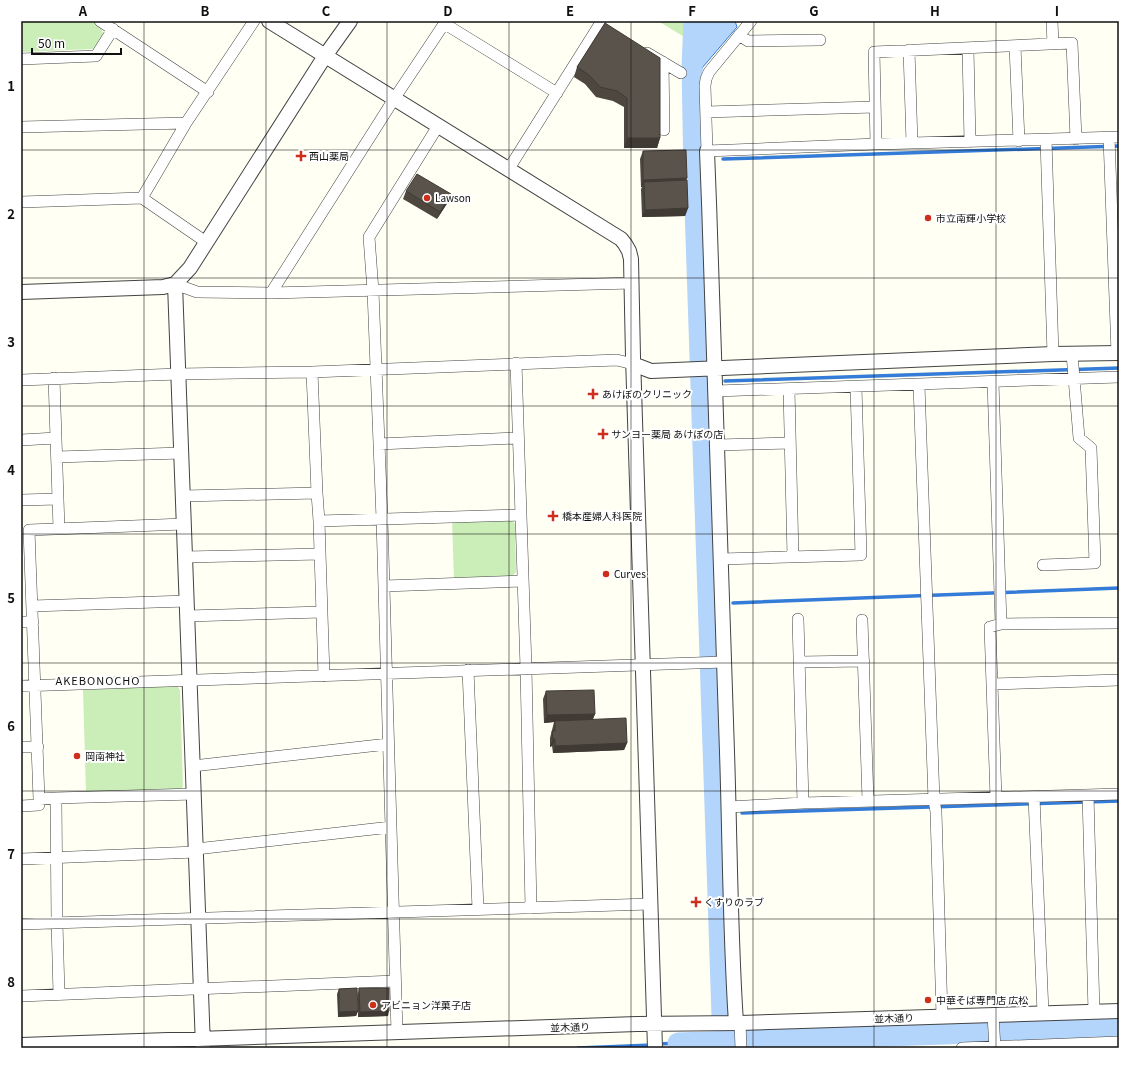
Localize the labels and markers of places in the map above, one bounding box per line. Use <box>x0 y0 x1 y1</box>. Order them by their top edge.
place label: 西山薬局 <box>309 148 349 163</box>
marker: 西山薬局 <box>296 151 306 161</box>
place label: Lawson <box>435 190 471 205</box>
marker: Lawson <box>422 193 432 203</box>
place label: 市立南輝小学校 <box>936 210 1006 225</box>
marker: 市立南輝小学校 <box>923 213 933 223</box>
place label: あけぼのクリニック <box>602 386 692 401</box>
marker: あけぼのクリニック <box>587 388 599 400</box>
place label: サンヨー薬局 あけぼの店 <box>611 426 723 441</box>
marker: サンヨー薬局 あけぼの店 <box>598 429 608 439</box>
place label: 橋本産婦人科医院 <box>562 508 642 523</box>
marker: 橋本産婦人科医院 <box>547 510 559 522</box>
place label: Curves <box>614 566 646 581</box>
marker: Curves <box>601 569 611 579</box>
place label: 岡南神社 <box>85 748 125 763</box>
marker: 岡南神社 <box>72 751 82 761</box>
place label: くすりのラブ <box>704 894 764 909</box>
marker: くすりのラブ <box>691 897 701 907</box>
place label: 中華そば専門店 広松 <box>936 992 1028 1007</box>
marker: 中華そば専門店 広松 <box>923 995 933 1005</box>
place label: アビニョン洋菓子店 <box>381 997 471 1012</box>
marker: アビニョン洋菓子店 <box>368 1000 378 1010</box>

